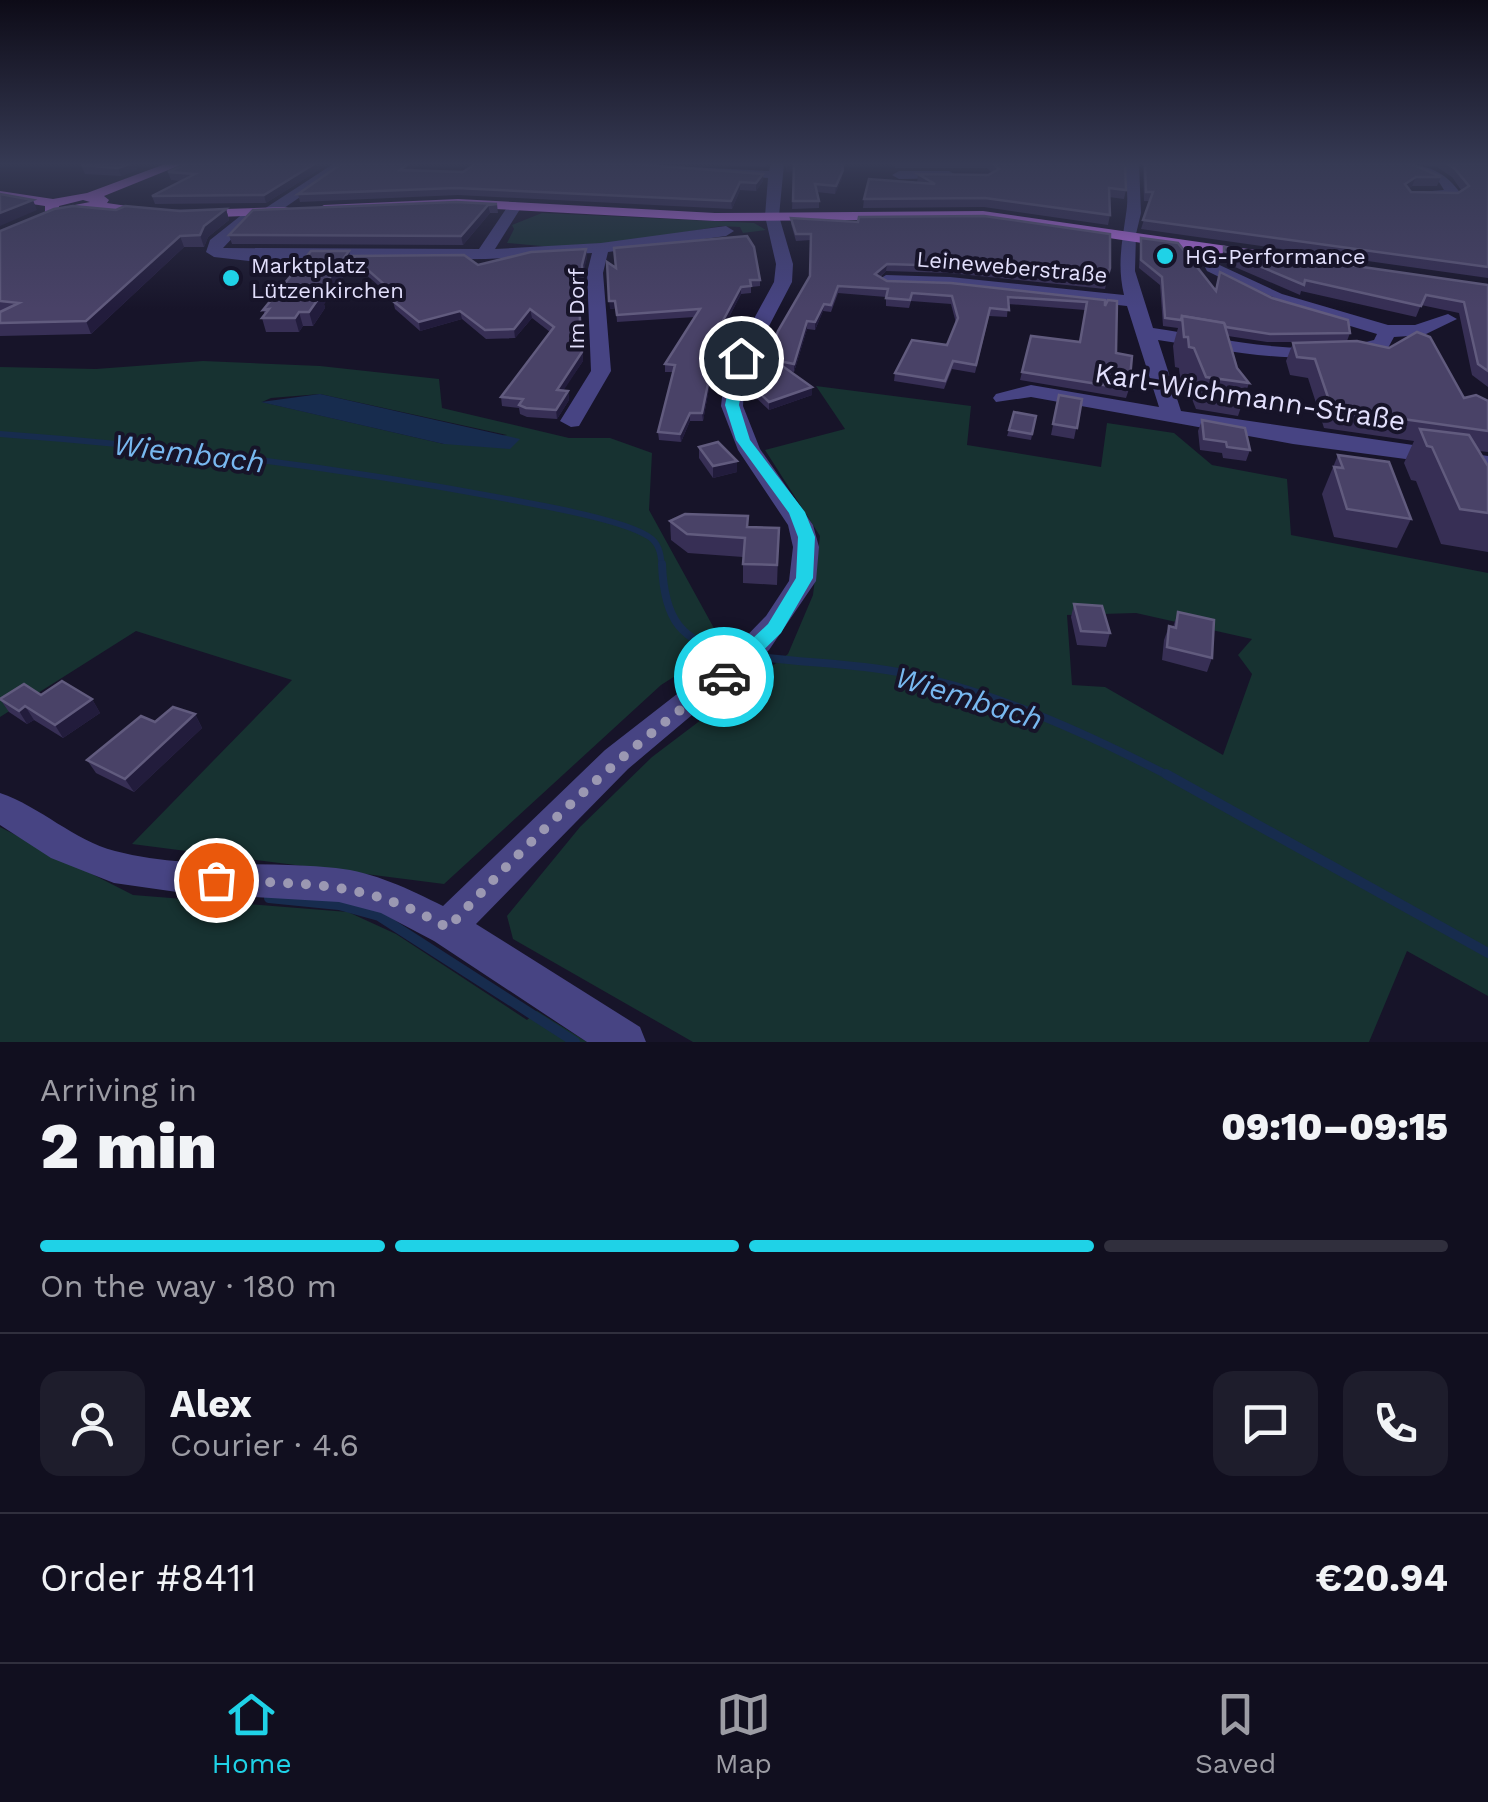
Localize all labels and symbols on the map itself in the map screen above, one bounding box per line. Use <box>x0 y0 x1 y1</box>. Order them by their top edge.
place label: HG-Performance <box>1185 244 1366 269</box>
marker: HG-Performance <box>1154 245 1176 267</box>
street label: Leineweberstraße <box>916 246 1108 288</box>
place label: Marktplatz Lützenkirchen <box>251 253 404 303</box>
marker: Marktplatz Lützenkirchen <box>220 267 242 289</box>
street label: Im Dorf <box>564 268 589 350</box>
pin <box>699 316 784 401</box>
street label: Karl-Wichmann-Straße <box>1092 356 1408 438</box>
water label: Wiembach <box>111 426 267 480</box>
courier <box>674 627 774 727</box>
water label: Wiembach <box>891 659 1047 737</box>
pin <box>174 838 259 923</box>

